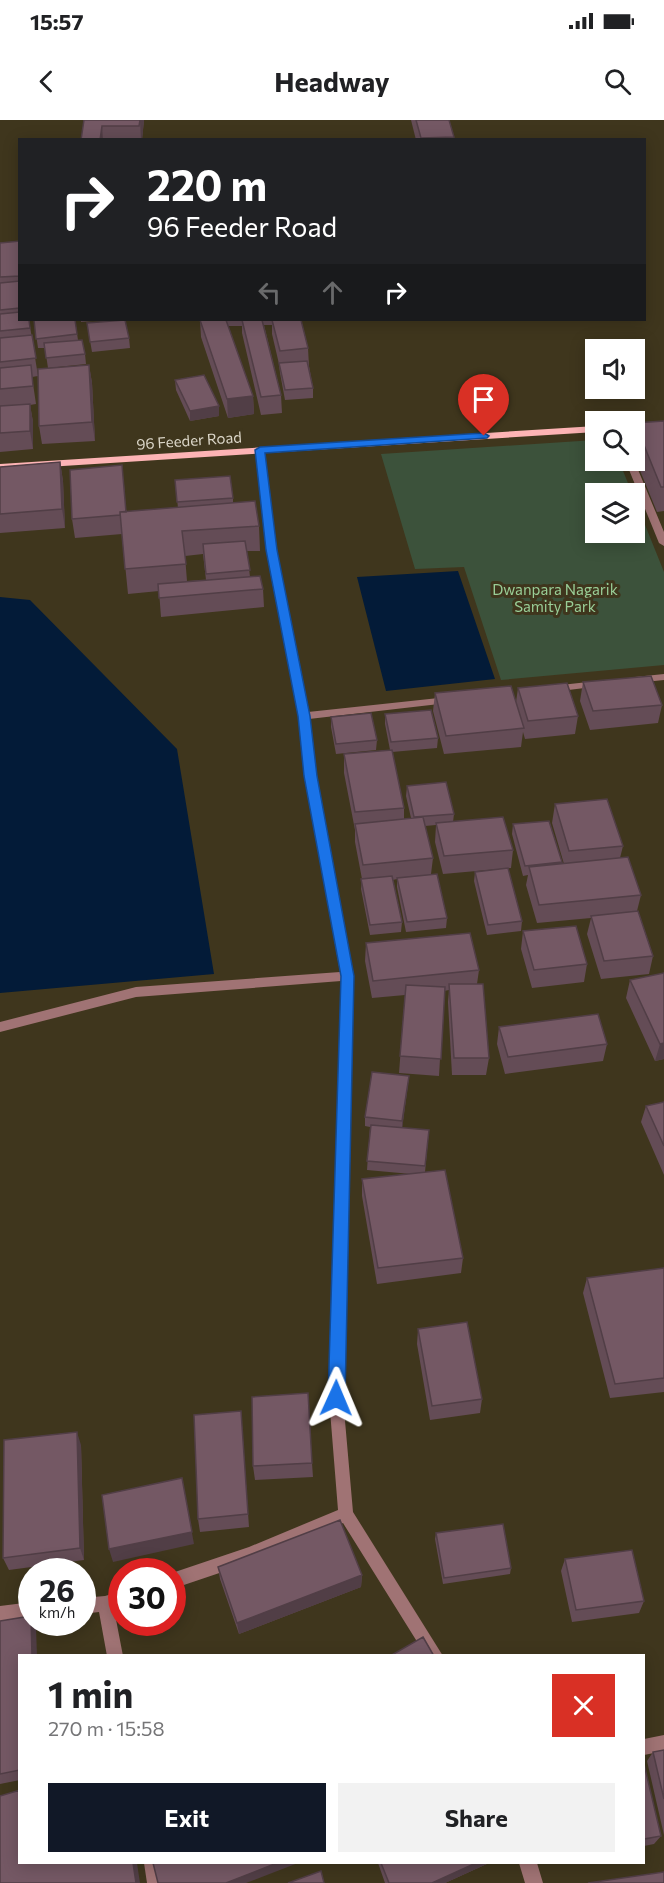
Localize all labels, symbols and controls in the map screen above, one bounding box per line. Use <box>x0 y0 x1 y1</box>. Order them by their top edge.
text: 15:57 <box>30 8 84 35</box>
icon: back <box>30 65 63 98</box>
text: Headway <box>274 65 390 98</box>
icon: search <box>601 65 634 98</box>
text: 220 m <box>147 158 267 210</box>
icon: right <box>48 162 126 240</box>
text: 96 Feeder Road <box>147 210 337 243</box>
icon: left <box>253 276 286 309</box>
icon: ahead <box>316 276 349 309</box>
icon: right <box>379 276 412 309</box>
map controls <box>585 339 645 543</box>
button: sound <box>585 339 645 399</box>
pin <box>458 374 509 436</box>
icon: arrive <box>467 383 500 416</box>
button: search <box>585 411 645 471</box>
street label: 96 Feeder Road <box>136 427 242 453</box>
button: layers <box>585 483 645 543</box>
park label: Dwanpara Nagarik Samity Park <box>492 580 618 615</box>
position arrow <box>304 1366 368 1430</box>
speed limit sign: 30 <box>108 1558 186 1636</box>
text: 26 <box>39 1571 75 1608</box>
text: km/h <box>39 1603 75 1621</box>
text: 1 min <box>48 1671 133 1715</box>
button: close <box>552 1674 615 1737</box>
text: 270 m · 15:58 <box>48 1716 165 1740</box>
button: Exit <box>48 1783 326 1852</box>
button: Share <box>338 1783 615 1852</box>

